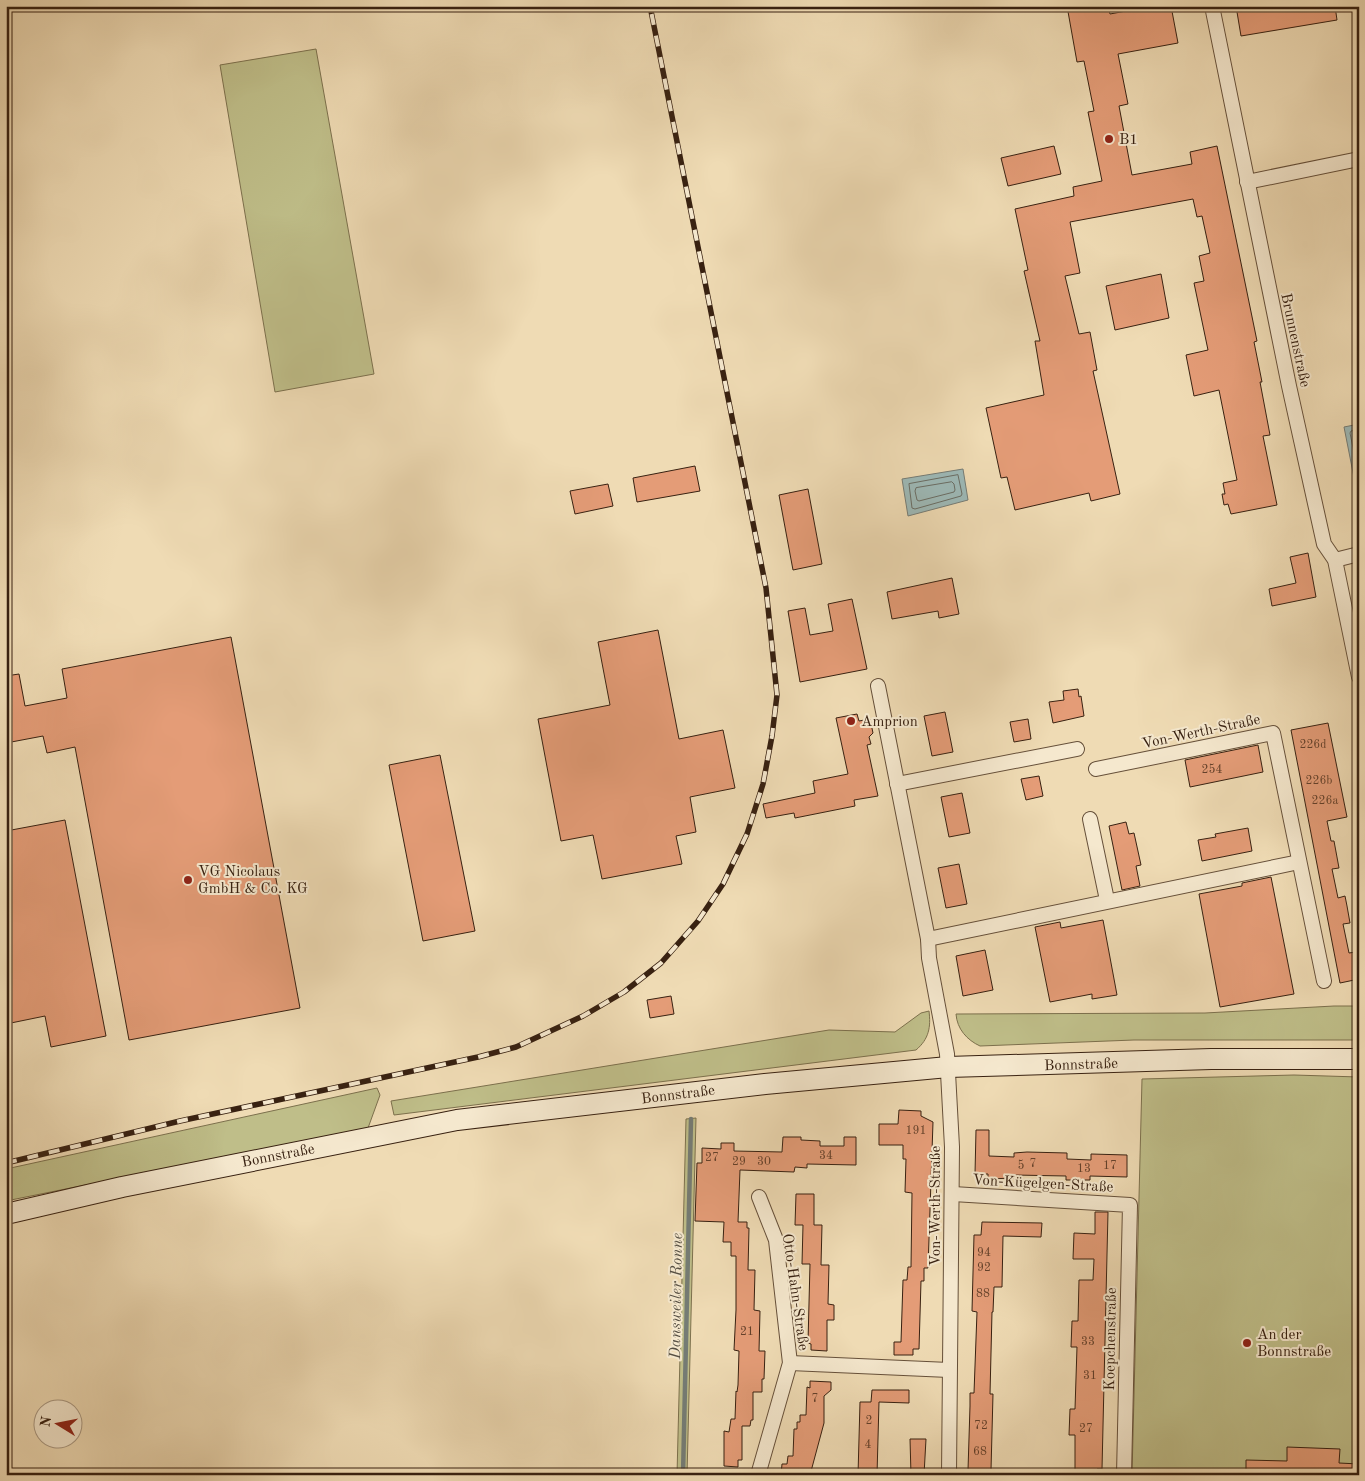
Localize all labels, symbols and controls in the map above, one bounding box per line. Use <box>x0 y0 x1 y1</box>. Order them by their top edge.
marker: B1 <box>1103 133 1115 145</box>
place label: B1 <box>1119 133 1138 148</box>
street label: Brunnenstraße <box>1277 292 1312 389</box>
street label: Von-Werth-Straße <box>1141 713 1262 752</box>
marker: Amprion <box>845 715 857 727</box>
place label: Amprion <box>861 715 918 730</box>
house number: 226d <box>1299 739 1327 751</box>
house number: 254 <box>1202 763 1222 776</box>
house number: 226b <box>1305 775 1333 787</box>
house number: 226a <box>1312 795 1338 807</box>
place label: VG Nicolaus GmbH & Co. KG <box>198 865 308 897</box>
marker: VG Nicolaus GmbH & Co. KG <box>182 874 194 886</box>
street label: Bonnstraße <box>1044 1057 1118 1074</box>
street label: Bonnstraße <box>640 1084 716 1107</box>
house number: 191 <box>906 1125 926 1137</box>
street label: Bonnstraße <box>240 1142 316 1171</box>
street label: Von-Werth-Straße <box>929 1146 944 1266</box>
house number: 34 <box>819 1150 833 1162</box>
house number: 27 <box>705 1152 719 1164</box>
house number: 29 <box>732 1156 746 1168</box>
house number: 30 <box>757 1156 771 1168</box>
house number: 7 <box>1030 1158 1036 1170</box>
house number: 5 <box>1018 1159 1025 1172</box>
house number: 17 <box>1103 1160 1117 1172</box>
house number: 13 <box>1077 1163 1091 1175</box>
street label: Von-Kügelgen-Straße <box>972 1173 1114 1196</box>
water label: Dansweiler Ronne <box>668 1232 686 1360</box>
street label: Otto-Hahn-Straße <box>779 1233 810 1352</box>
house number: 94 <box>977 1247 991 1259</box>
house number: 92 <box>977 1262 991 1274</box>
street label: Koepchenstraße <box>1103 1287 1120 1391</box>
house number: 88 <box>976 1288 990 1300</box>
house number: 21 <box>740 1326 754 1338</box>
place label: An der Bonnstraße <box>1257 1328 1331 1360</box>
house number: 33 <box>1081 1336 1095 1348</box>
marker: An der Bonnstraße <box>1241 1337 1253 1349</box>
house number: 31 <box>1083 1370 1097 1382</box>
house number: 7 <box>812 1393 818 1405</box>
north arrow <box>32 1398 82 1448</box>
text: N <box>38 1415 54 1428</box>
house number: 2 <box>866 1415 872 1427</box>
house number: 72 <box>974 1420 988 1432</box>
house number: 27 <box>1079 1423 1093 1435</box>
house number: 4 <box>865 1439 872 1451</box>
house number: 68 <box>973 1446 987 1458</box>

